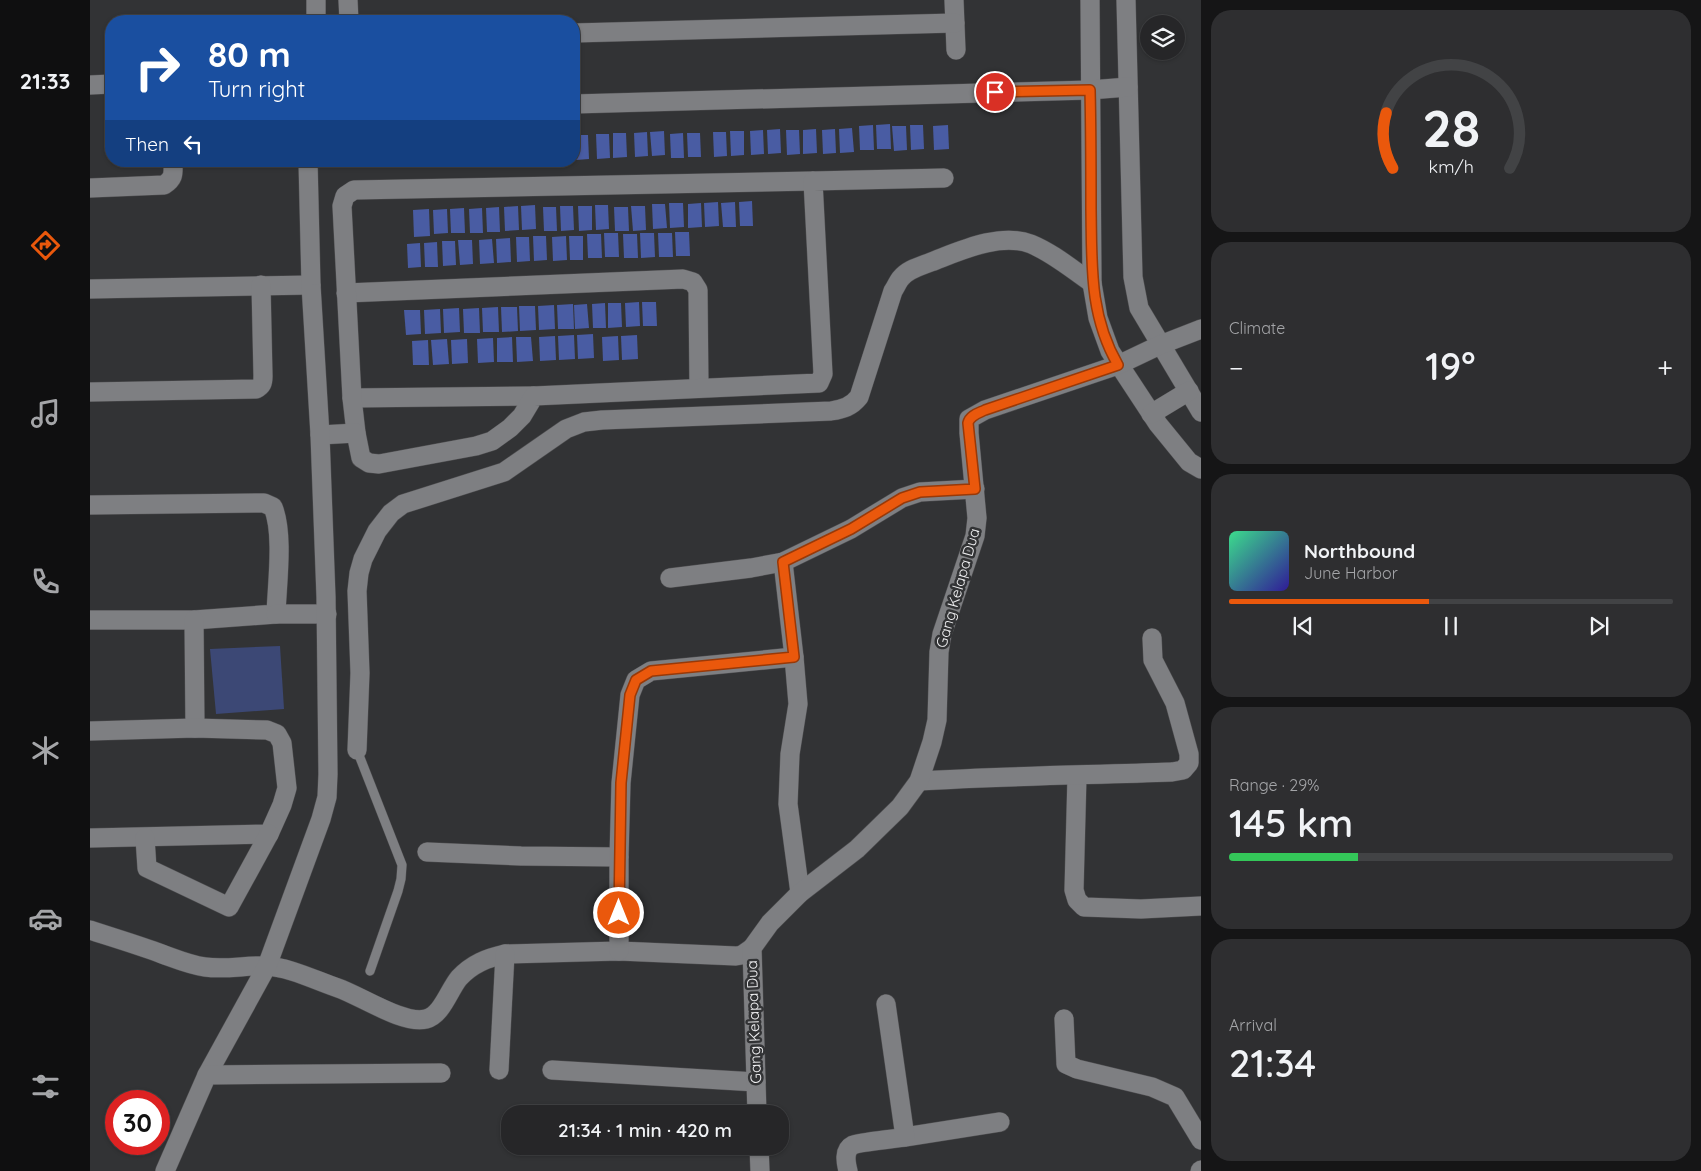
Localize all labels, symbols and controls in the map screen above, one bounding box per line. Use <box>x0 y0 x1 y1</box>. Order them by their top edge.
map controls <box>1140 15 1185 60</box>
button: layers <box>1140 15 1185 60</box>
text: 80 m <box>208 32 291 76</box>
icon: right <box>125 35 190 100</box>
text: 21:33 <box>20 67 70 95</box>
pin <box>974 71 1016 113</box>
text: Turn right <box>208 75 305 103</box>
icon: arrive <box>981 78 1009 106</box>
text: 28 <box>1422 95 1480 160</box>
icon: left <box>179 130 207 158</box>
text: Then <box>125 132 169 156</box>
text: km/h <box>1428 155 1474 177</box>
icon: directions <box>28 228 63 263</box>
text: Climate <box>1229 318 1285 338</box>
text: 19° <box>1425 342 1475 390</box>
text: − <box>1229 350 1244 385</box>
text: + <box>1657 350 1673 385</box>
icon: music <box>28 396 63 431</box>
street label: Gang Kelapa Dua <box>931 526 984 650</box>
text: Northbound <box>1304 539 1415 563</box>
text: June Harbor <box>1304 563 1398 583</box>
icon: phone <box>28 564 63 599</box>
icon: previous <box>1289 612 1317 640</box>
icon: pause <box>1437 612 1465 640</box>
icon: next <box>1585 612 1613 640</box>
icon: climate <box>28 733 63 768</box>
text: Range · 29% <box>1229 775 1320 795</box>
text: 145 km <box>1229 799 1353 847</box>
position arrow <box>592 886 644 938</box>
icon: car <box>28 901 63 936</box>
street label: Gang Kelapa Dua <box>742 960 765 1084</box>
text: Arrival <box>1229 1015 1277 1035</box>
text: 21:34 <box>1229 1039 1316 1087</box>
icon: filters <box>28 1069 63 1104</box>
speed limit sign: 30 <box>105 1090 170 1155</box>
text: 21:34 · 1 min · 420 m <box>558 1118 732 1142</box>

